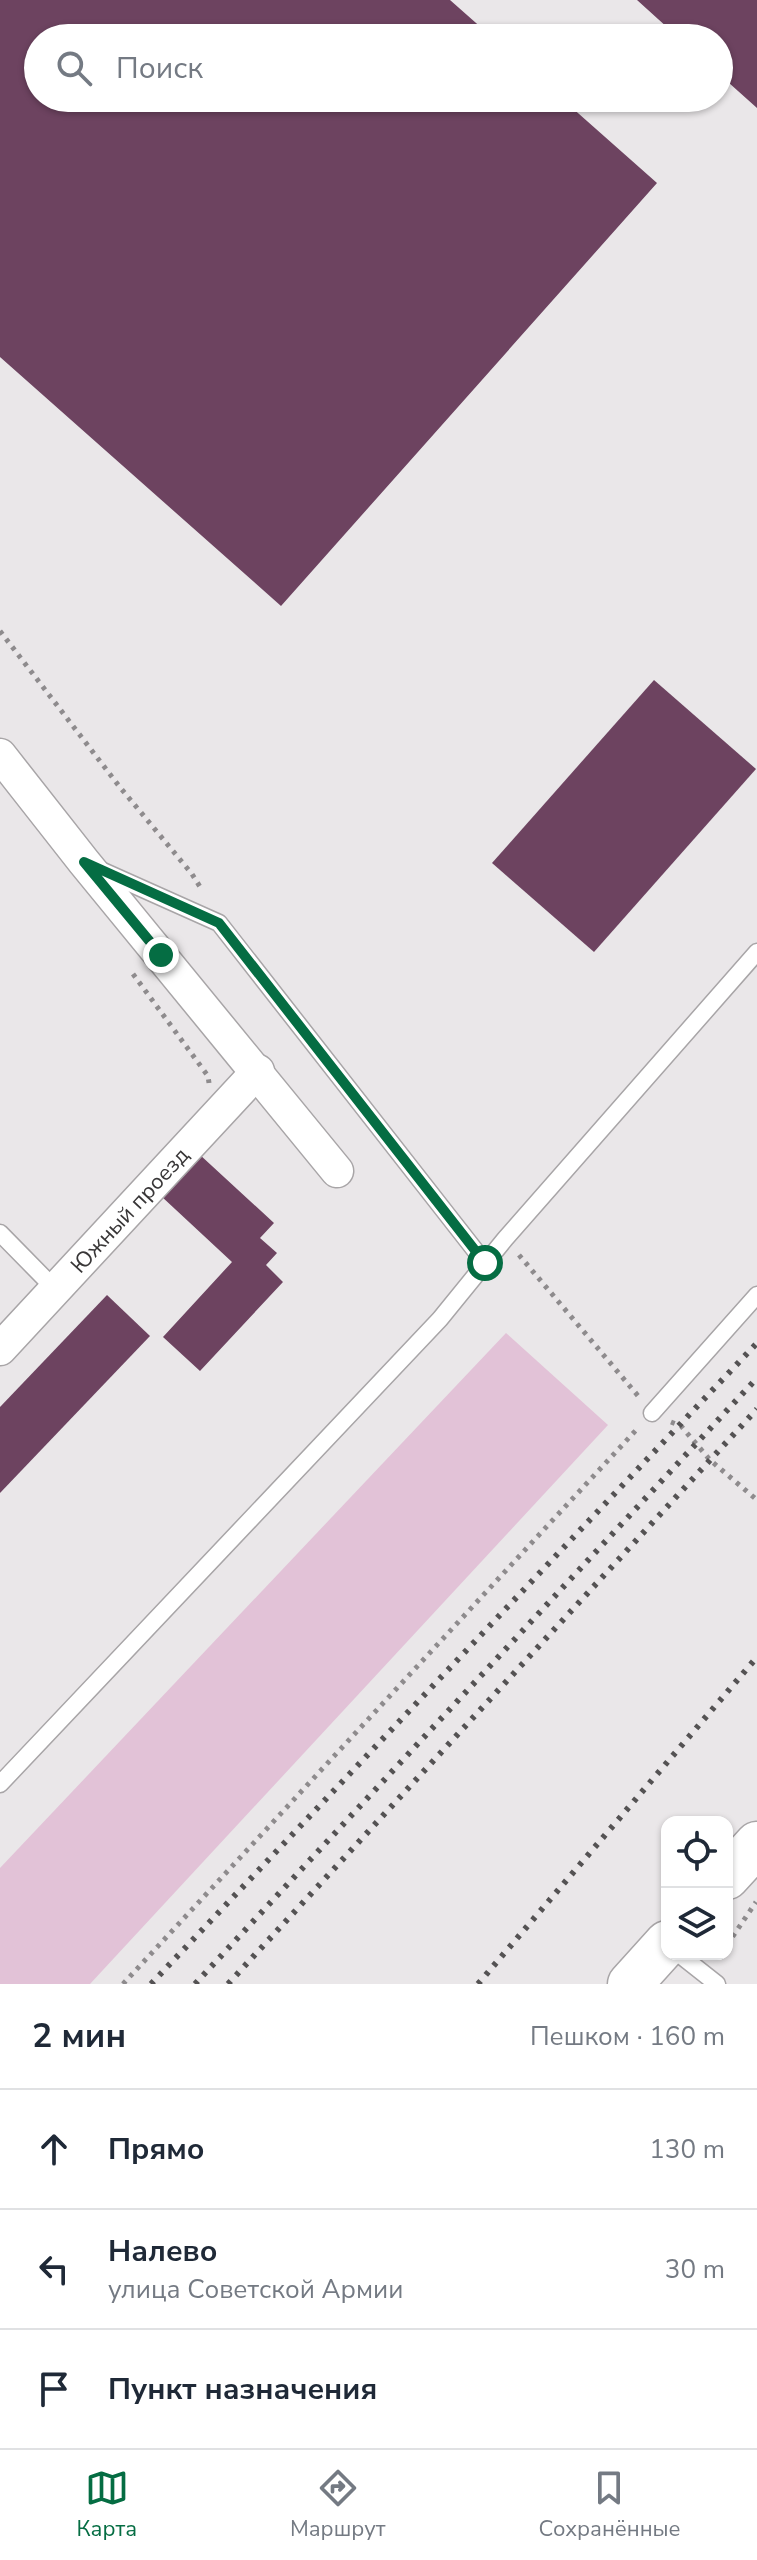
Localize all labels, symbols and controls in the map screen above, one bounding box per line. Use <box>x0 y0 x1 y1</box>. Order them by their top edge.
search box <box>24 24 733 112</box>
icon: search <box>52 46 96 90</box>
text: Поиск <box>116 48 203 89</box>
route end <box>143 937 179 973</box>
street label: Южный проезд <box>64 1141 196 1280</box>
route start <box>467 1245 503 1281</box>
map controls <box>661 1816 733 1960</box>
button: locate <box>661 1816 733 1888</box>
button: layers <box>661 1888 733 1960</box>
text: 2 мин <box>32 2013 126 2059</box>
text: Пешком · 160 m <box>530 2019 725 2054</box>
icon: ahead <box>32 2127 76 2171</box>
text: Прямо <box>108 2129 205 2170</box>
text: 130 m <box>649 2132 725 2167</box>
text: Налево <box>108 2231 217 2272</box>
icon: left <box>32 2247 76 2291</box>
text: 30 m <box>665 2252 725 2287</box>
text: улица Советской Армии <box>108 2272 403 2307</box>
icon: arrive <box>32 2367 76 2411</box>
text: Пункт назначения <box>108 2369 377 2410</box>
tab: Карта <box>76 2466 137 2544</box>
tab: Маршрут <box>290 2466 386 2544</box>
tab: Сохранённые <box>538 2466 681 2544</box>

